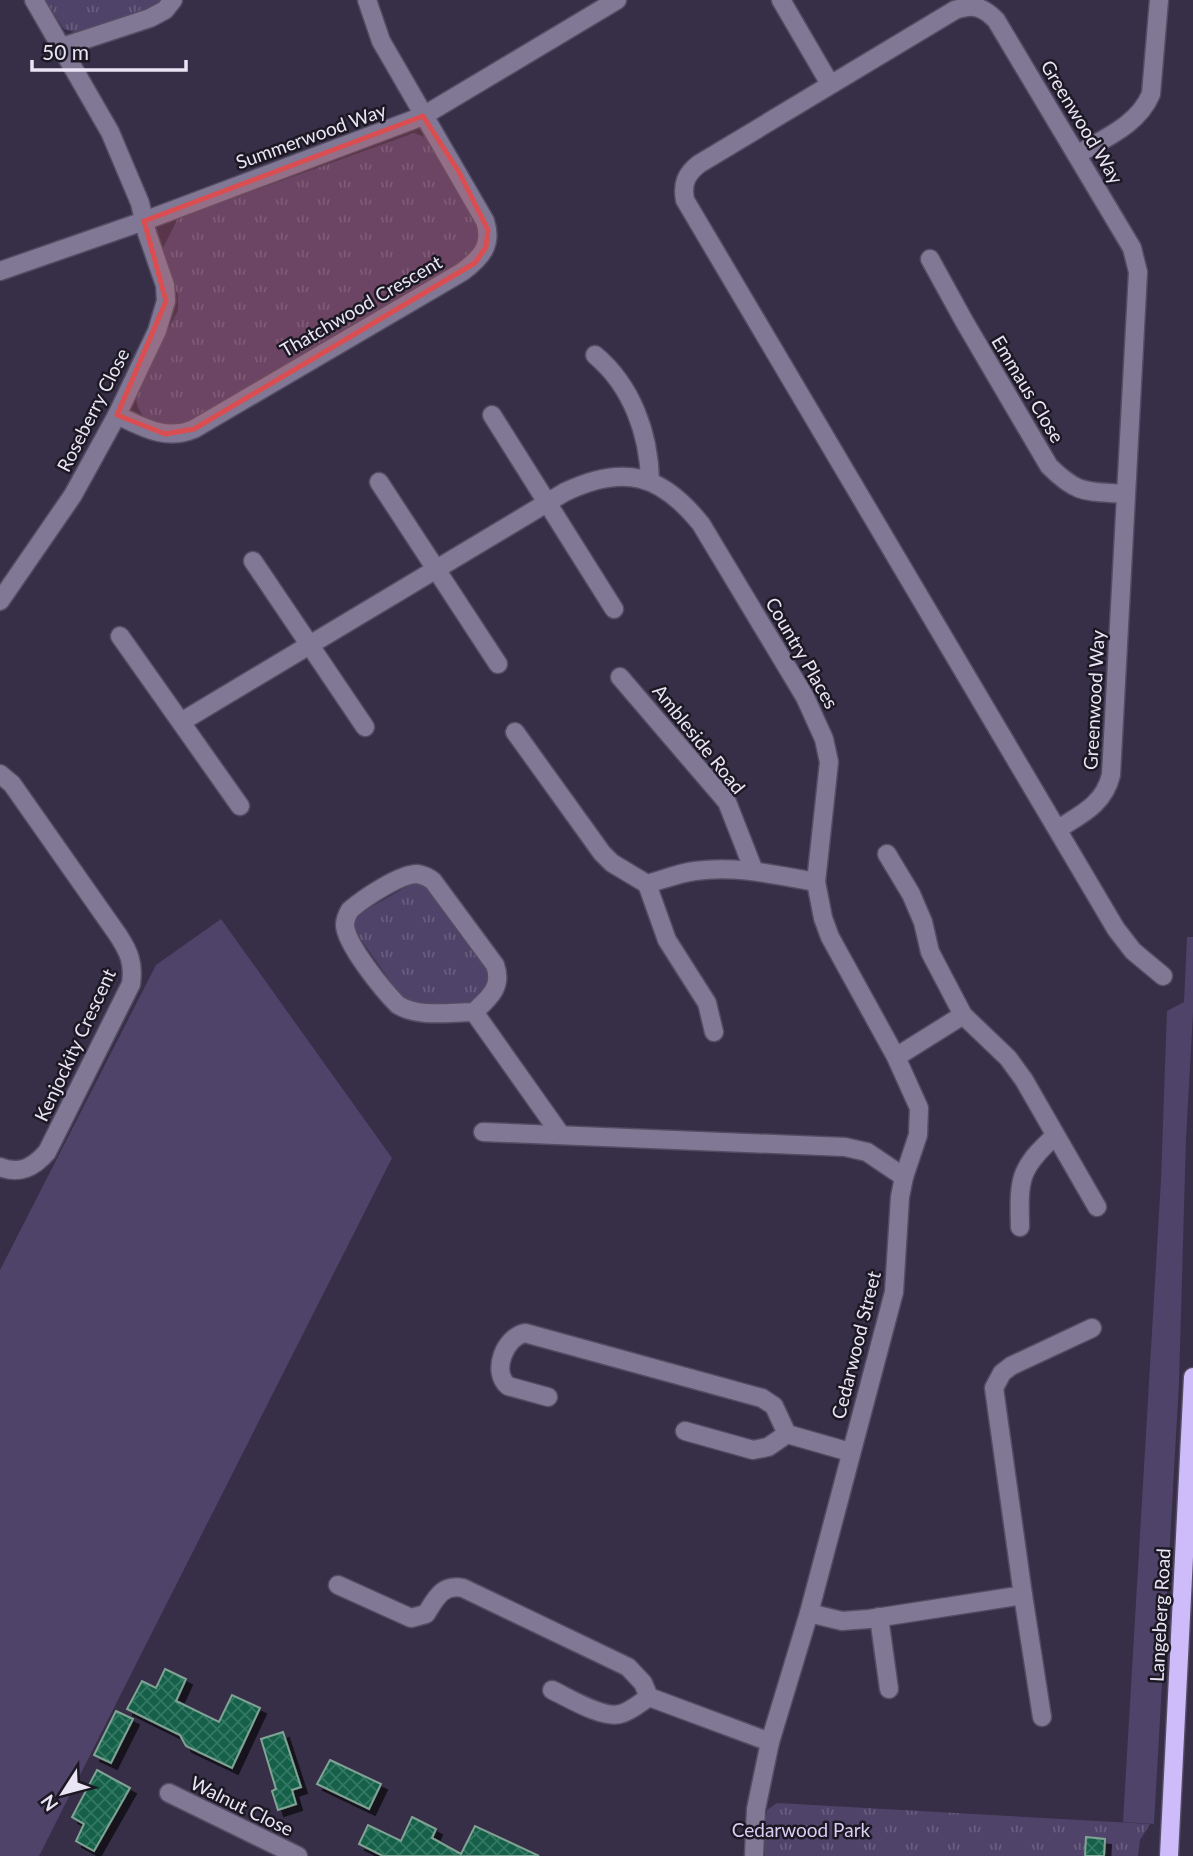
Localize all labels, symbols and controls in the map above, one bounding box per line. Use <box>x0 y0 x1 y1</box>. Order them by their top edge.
scale bar <box>32 28 186 72</box>
text: 50 m <box>42 39 89 64</box>
street label: Greenwood Way <box>1036 56 1128 188</box>
street label: Summerwood Way <box>233 98 389 173</box>
street label: Thatchwood Crescent <box>276 250 446 361</box>
street label: Emmaus Close <box>987 331 1070 447</box>
street label: Roseberry Close <box>52 344 133 475</box>
street label: Country Places <box>761 593 844 712</box>
street label: Greenwood Way <box>1078 629 1109 771</box>
street label: Ambleside Road <box>648 679 751 798</box>
street label: Kenjockity Crescent <box>29 965 120 1125</box>
street label: Cedarwood Street <box>826 1268 885 1421</box>
street label: Langeberg Road <box>1145 1548 1174 1682</box>
north arrow <box>28 1758 98 1828</box>
street label: Walnut Close <box>187 1771 297 1840</box>
text: N <box>35 1791 62 1816</box>
park label: Cedarwood Park <box>732 1818 871 1841</box>

